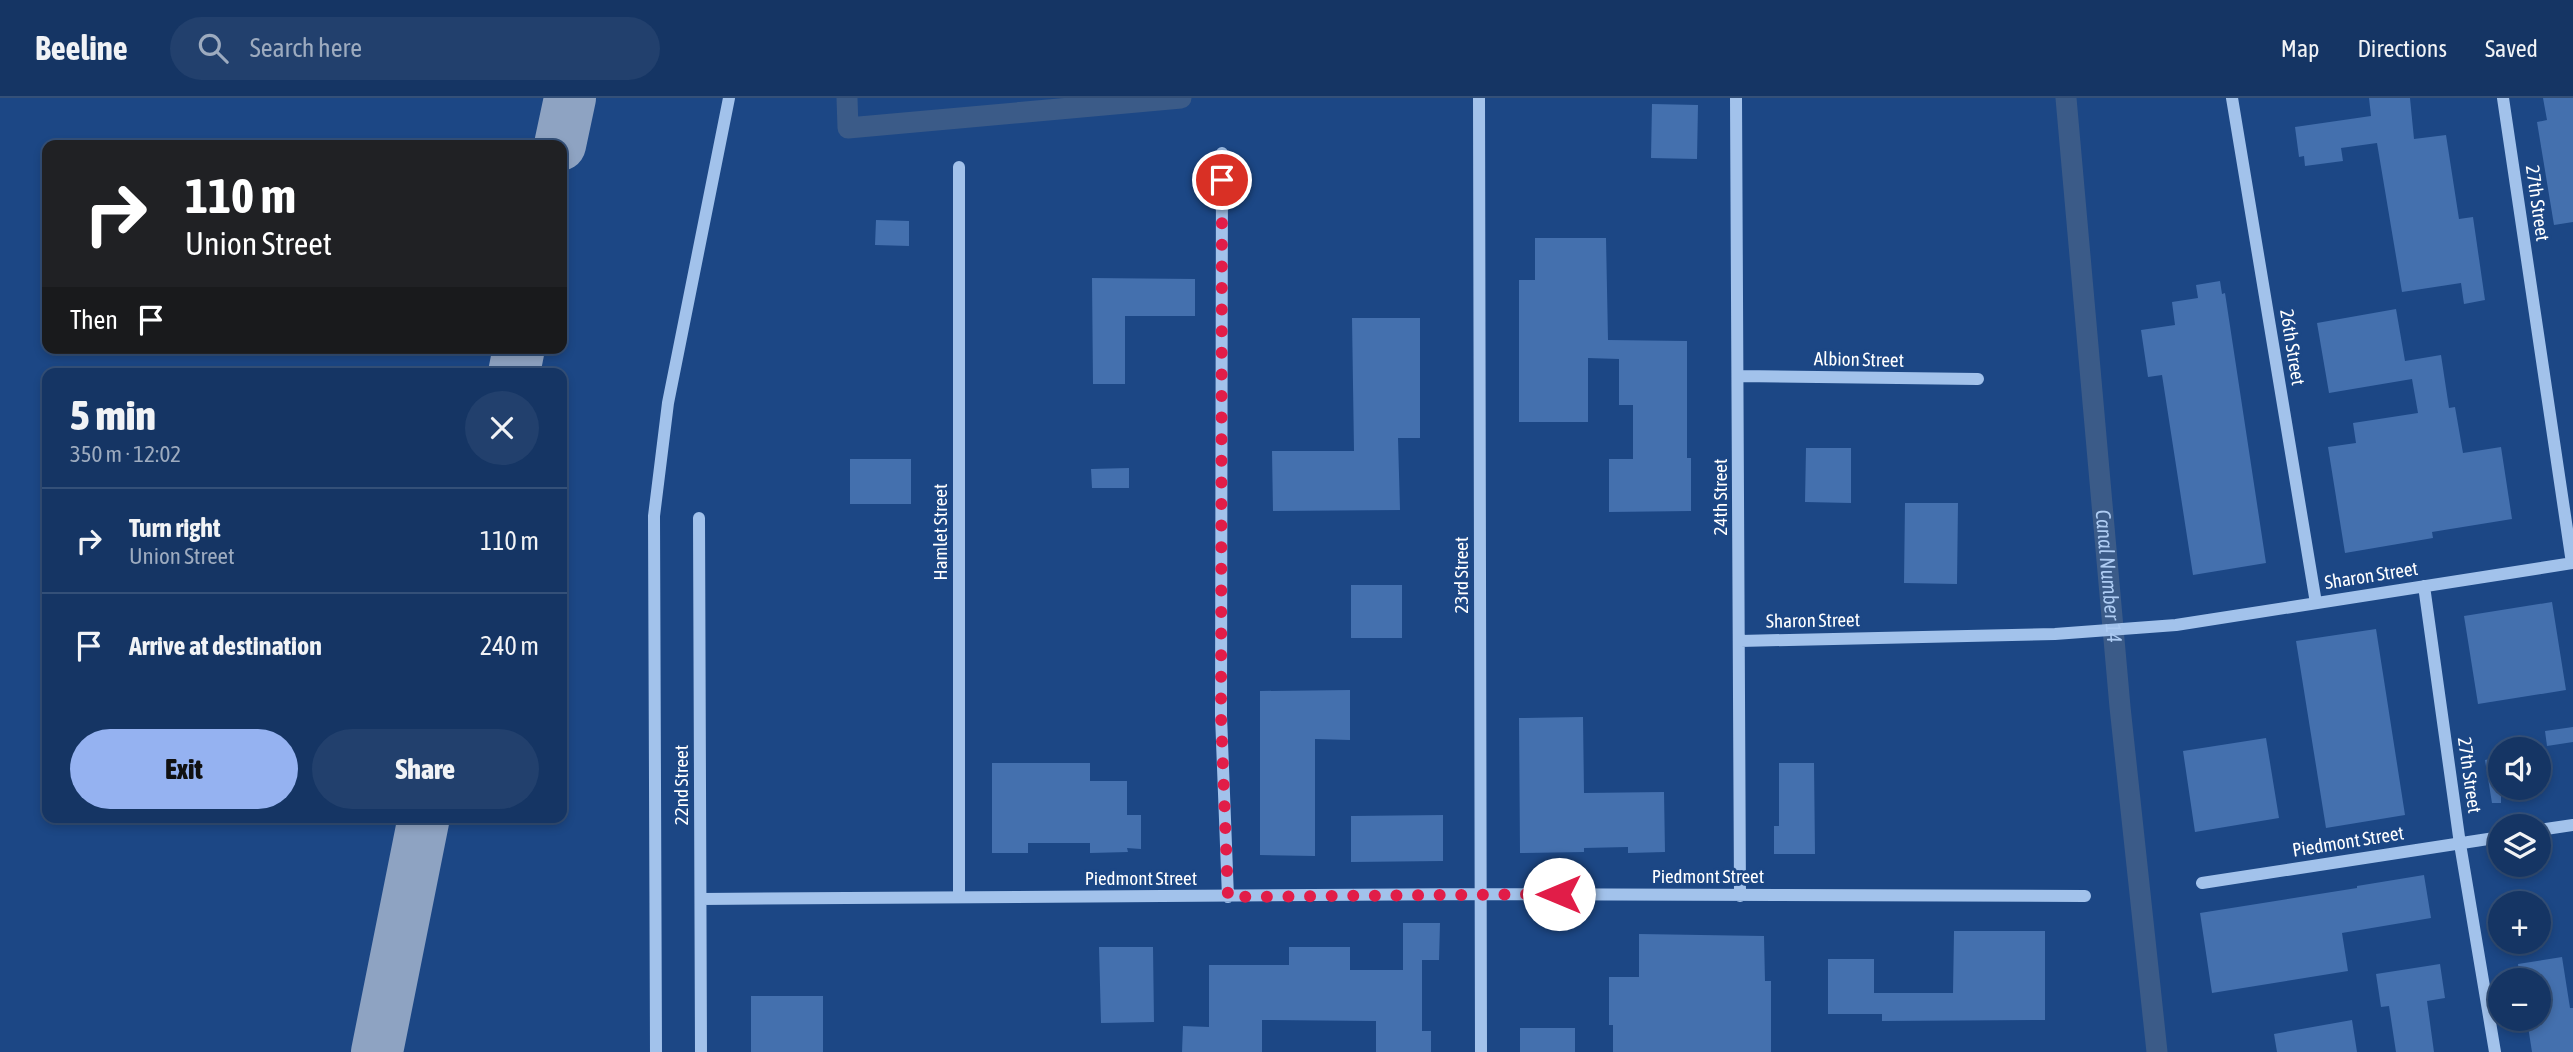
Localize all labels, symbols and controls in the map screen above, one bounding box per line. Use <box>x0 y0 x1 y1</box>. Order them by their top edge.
search box <box>170 17 660 80</box>
text: Beeline <box>35 29 128 67</box>
icon: search <box>194 29 232 67</box>
text: Search here <box>250 33 362 63</box>
text: Map <box>2281 35 2319 62</box>
text: Directions <box>2357 35 2447 62</box>
text: Saved <box>2485 35 2538 62</box>
pin <box>1192 150 1252 210</box>
icon: arrive <box>1203 161 1241 199</box>
street label: 27th Street <box>2522 163 2554 243</box>
text: 110 m <box>185 167 296 223</box>
icon: right <box>70 168 161 259</box>
text: Union Street <box>185 225 332 262</box>
icon: arrive <box>132 301 170 339</box>
text: Then <box>70 305 118 335</box>
street label: 26th Street <box>2276 307 2310 387</box>
street label: Albion Street <box>1814 347 1904 371</box>
text: 5 min <box>70 391 156 439</box>
button: close <box>465 391 539 465</box>
text: 350 m · 12:02 <box>70 441 181 467</box>
street label: 24th Street <box>1709 459 1731 535</box>
street label: Hamlet Street <box>929 484 951 580</box>
water label: Canal Number 14 <box>2092 508 2127 644</box>
text: Turn right <box>129 513 220 543</box>
icon: right <box>70 522 108 560</box>
text: 110 m <box>480 526 539 556</box>
street label: 23rd Street <box>1450 537 1472 613</box>
text: Union Street <box>129 543 235 569</box>
street label: Sharon Street <box>2323 557 2419 593</box>
street label: Sharon Street <box>1766 608 1860 632</box>
icon: arrive <box>70 627 108 665</box>
text: Arrive at destination <box>129 631 322 661</box>
text: 240 m <box>480 631 539 661</box>
button: Exit <box>70 729 298 809</box>
button: Share <box>312 729 539 809</box>
street label: 27th Street <box>2454 735 2486 815</box>
map controls <box>2488 737 2551 1031</box>
button: sound <box>2488 737 2551 800</box>
street label: 22nd Street <box>670 745 692 825</box>
button: layers <box>2488 814 2551 877</box>
street label: Piedmont Street <box>2291 821 2405 861</box>
position arrow <box>1522 857 1596 931</box>
street label: Piedmont Street <box>1652 865 1764 887</box>
street label: Piedmont Street <box>1085 867 1197 889</box>
button: + <box>2488 891 2551 954</box>
button: − <box>2488 968 2551 1031</box>

